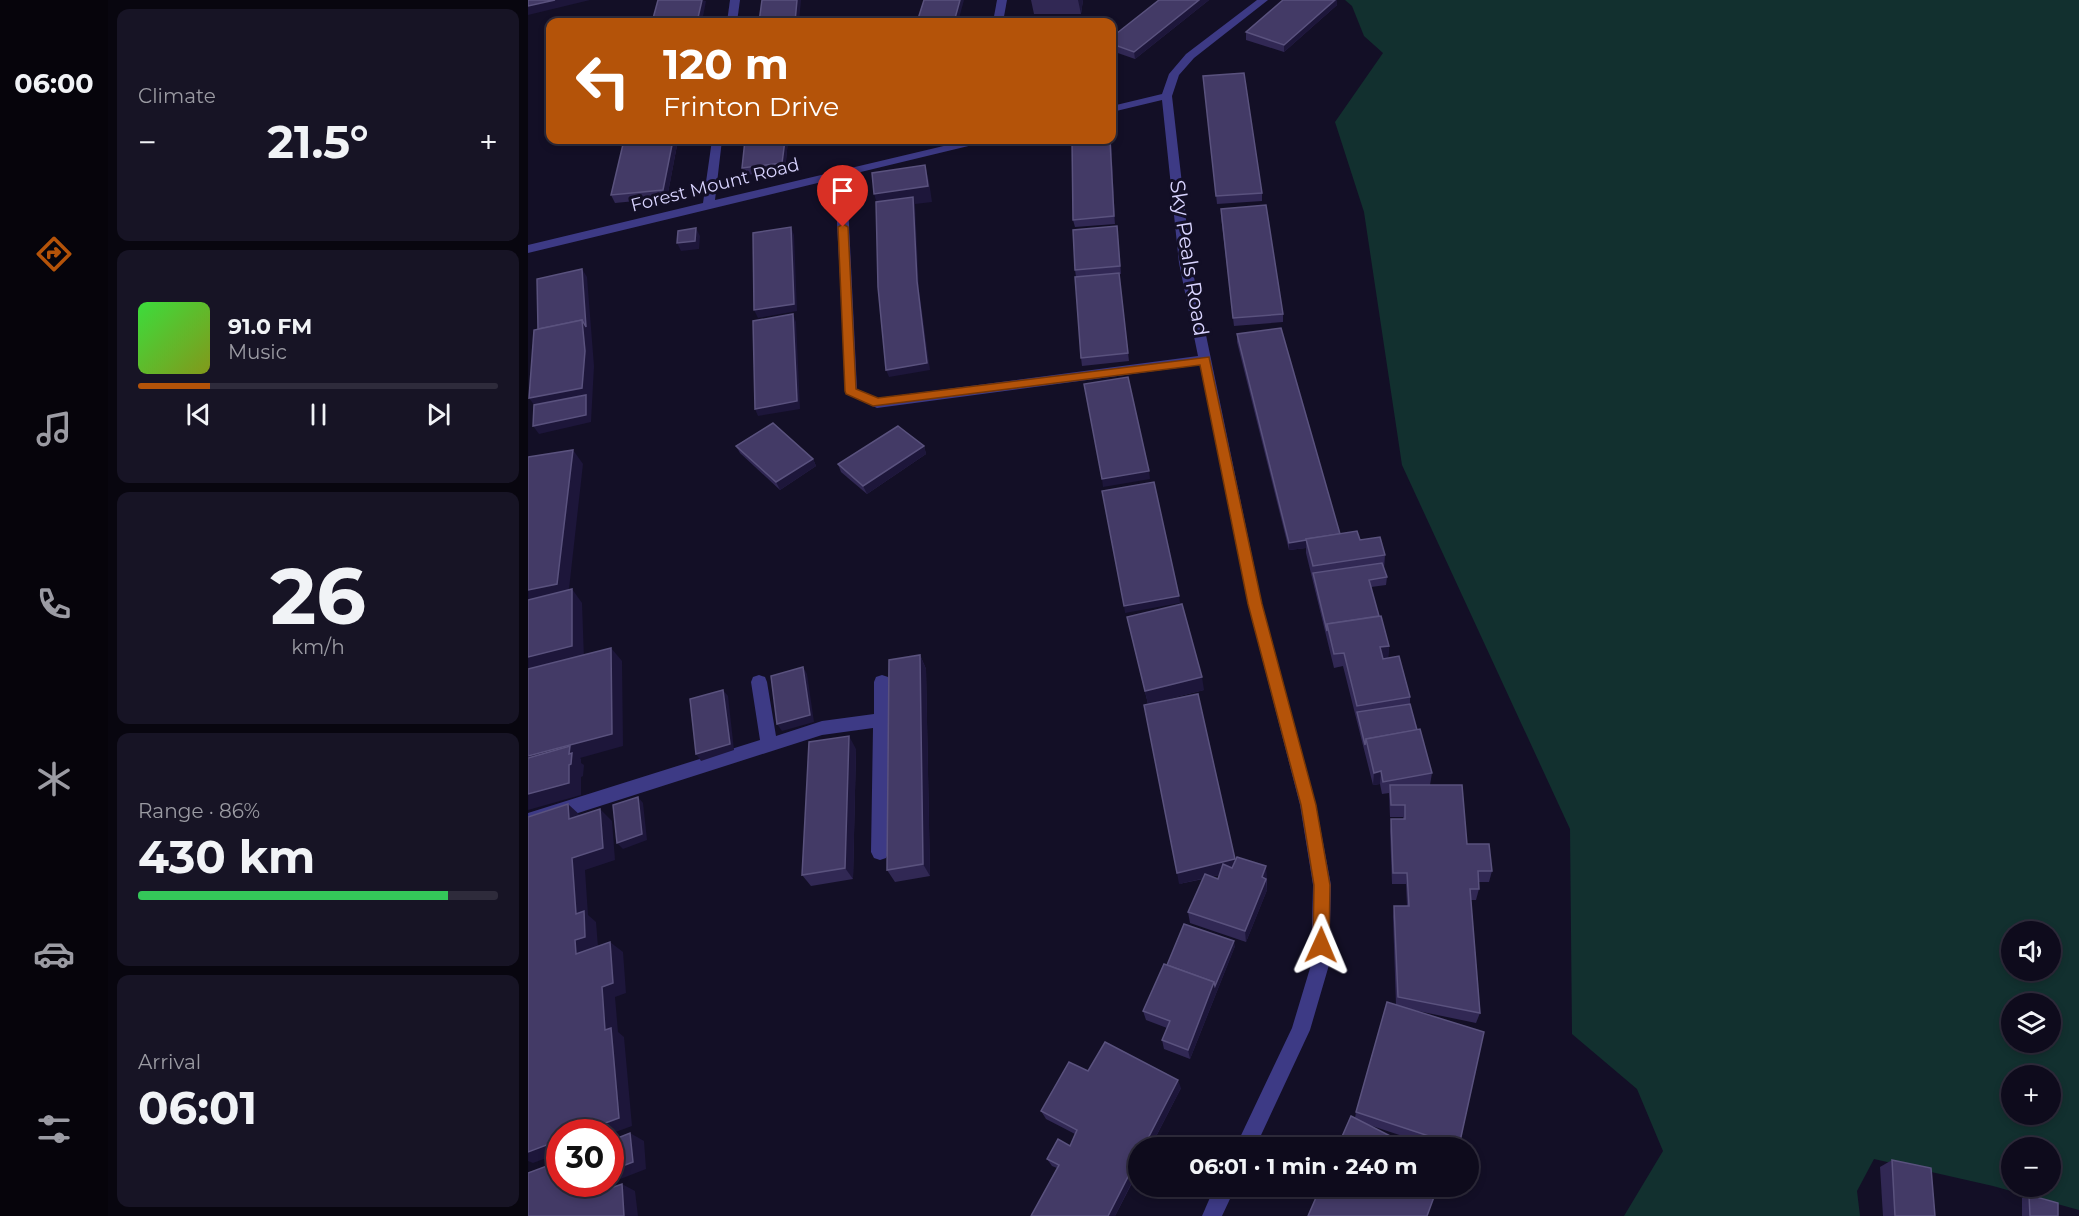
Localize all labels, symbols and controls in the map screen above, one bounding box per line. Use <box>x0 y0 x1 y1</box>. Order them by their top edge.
text: 120 m <box>663 38 789 90</box>
icon: left <box>564 42 642 120</box>
text: 06:00 <box>14 67 94 100</box>
text: Climate <box>138 84 216 108</box>
text: Frinton Drive <box>663 90 839 123</box>
text: 21.5° <box>267 114 369 169</box>
text: − <box>138 122 157 162</box>
text: + <box>479 122 498 162</box>
street label: Forest Mount Road <box>628 153 802 217</box>
pin <box>817 165 868 227</box>
icon: arrive <box>826 174 859 207</box>
street label: Sky Peals Road <box>1165 178 1214 338</box>
icon: directions <box>33 233 75 275</box>
text: 91.0 FM <box>228 313 312 340</box>
text: Music <box>228 340 287 364</box>
icon: previous <box>182 398 215 431</box>
icon: pause <box>302 398 335 431</box>
icon: next <box>422 398 455 431</box>
icon: music <box>33 408 75 450</box>
text: 26 <box>270 548 366 644</box>
icon: phone <box>33 583 75 625</box>
text: km/h <box>291 635 345 659</box>
icon: climate <box>33 758 75 800</box>
text: Range · 86% <box>138 799 260 823</box>
text: 430 km <box>138 829 315 884</box>
position arrow <box>1289 913 1353 977</box>
map controls <box>2001 921 2061 1197</box>
button: sound <box>2001 921 2061 981</box>
icon: car <box>33 933 75 975</box>
button: layers <box>2001 993 2061 1053</box>
text: Arrival <box>138 1050 201 1074</box>
button: + <box>2001 1065 2061 1125</box>
text: 06:01 <box>138 1080 257 1135</box>
icon: filters <box>33 1108 75 1150</box>
speed limit sign: 30 <box>546 1119 624 1197</box>
button: − <box>2001 1137 2061 1197</box>
text: 06:01 · 1 min · 240 m <box>1189 1153 1418 1180</box>

